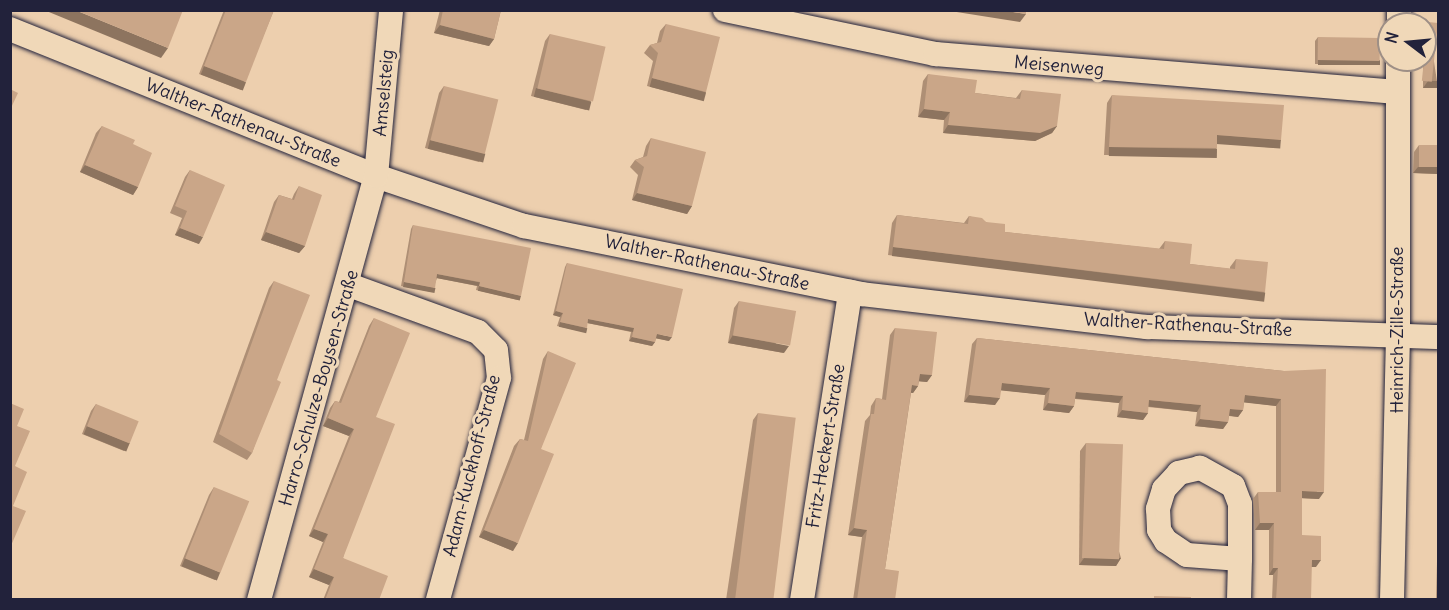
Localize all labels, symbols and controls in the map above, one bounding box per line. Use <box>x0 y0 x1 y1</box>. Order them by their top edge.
north arrow <box>1377 12 1437 72</box>
text: N <box>1380 30 1403 46</box>
street label: Amselsteig <box>369 49 399 137</box>
street label: Meisenweg <box>1013 51 1105 81</box>
street label: Walther-Rathenau-Straße <box>142 74 344 172</box>
street label: Walther-Rathenau-Straße <box>603 231 811 295</box>
street label: Heinrich-Zille-Straße <box>1386 247 1408 413</box>
street label: Harro-Schulze-Boysen-Straße <box>275 267 363 509</box>
street label: Walther-Rathenau-Straße <box>1083 309 1293 341</box>
street label: Fritz-Heckert-Straße <box>802 362 850 530</box>
street label: Adam-Kuckhoff-Straße <box>439 373 505 559</box>

